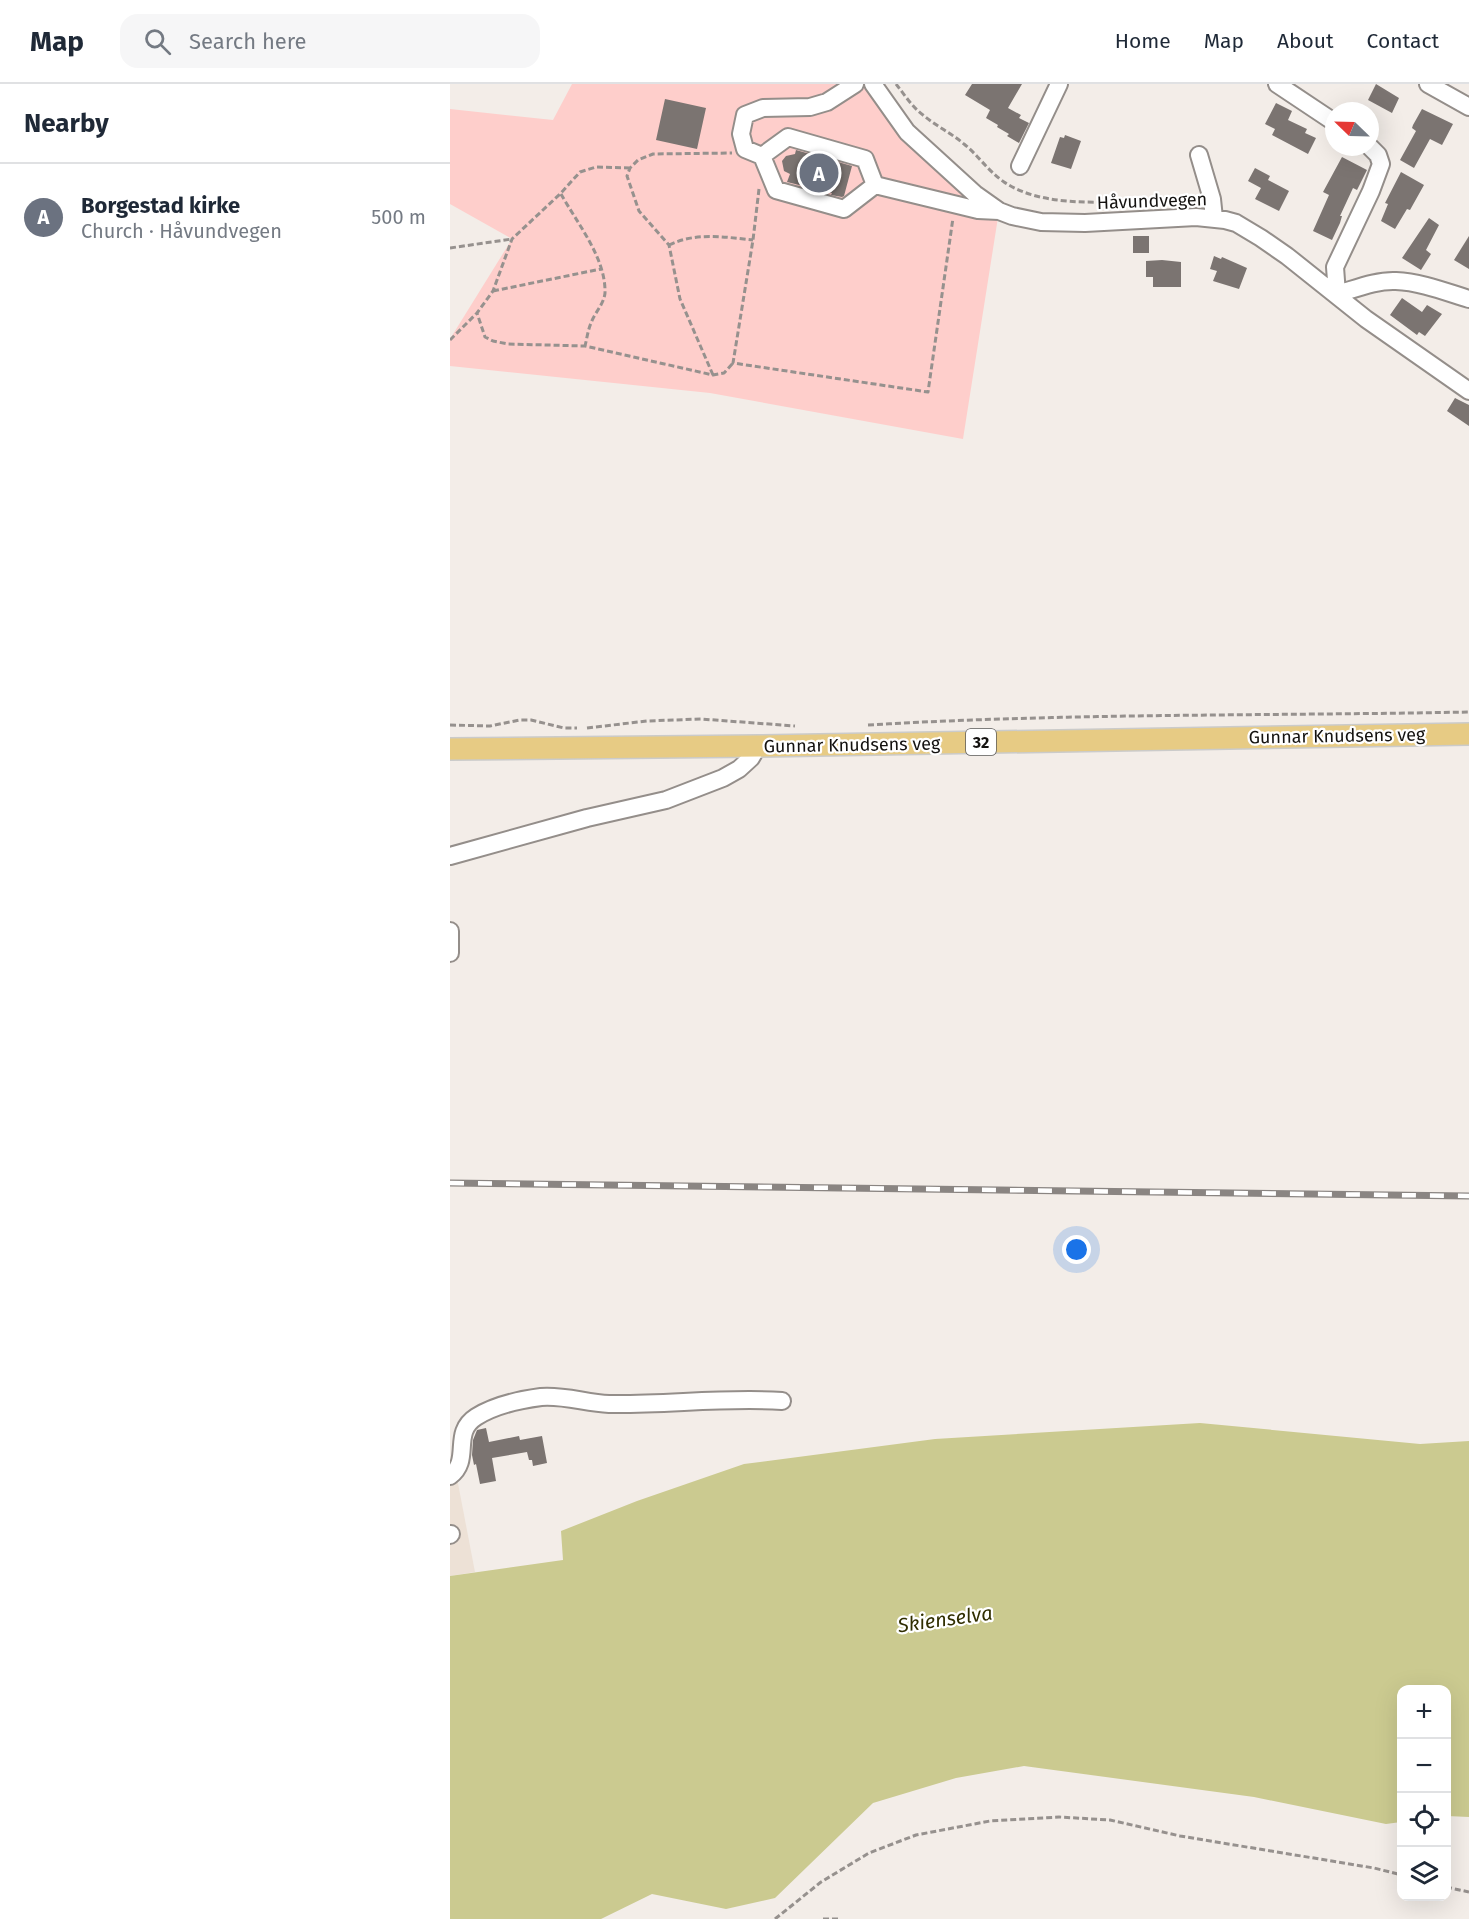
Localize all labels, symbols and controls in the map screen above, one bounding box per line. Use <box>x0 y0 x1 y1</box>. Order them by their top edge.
search box <box>120 14 540 68</box>
text: Map <box>30 25 84 58</box>
icon: search <box>141 25 174 58</box>
text: Search here <box>189 28 307 55</box>
text: Home <box>1115 28 1171 54</box>
text: Map <box>1204 28 1244 54</box>
text: About <box>1277 28 1334 54</box>
text: Contact <box>1367 28 1439 54</box>
north arrow <box>1325 102 1379 156</box>
text: Nearby <box>24 108 109 139</box>
pin: A <box>800 150 838 196</box>
street label: Håvundvegen <box>1096 188 1208 214</box>
text: Borgestad kirke <box>81 192 240 219</box>
text: A <box>38 205 49 229</box>
text: 500 m <box>371 205 426 229</box>
text: Church · Håvundvegen <box>81 219 282 243</box>
street label: Gunnar Knudsens veg <box>1248 723 1426 749</box>
road number: 32 <box>966 729 996 755</box>
street label: Gunnar Knudsens veg <box>763 732 941 758</box>
your location <box>1062 1235 1091 1264</box>
water label: Skienselva <box>895 1600 994 1638</box>
map controls <box>1397 1685 1451 1901</box>
button: + <box>1397 1685 1451 1739</box>
button: − <box>1397 1739 1451 1793</box>
button: locate <box>1397 1793 1451 1847</box>
button: layers <box>1397 1847 1451 1901</box>

